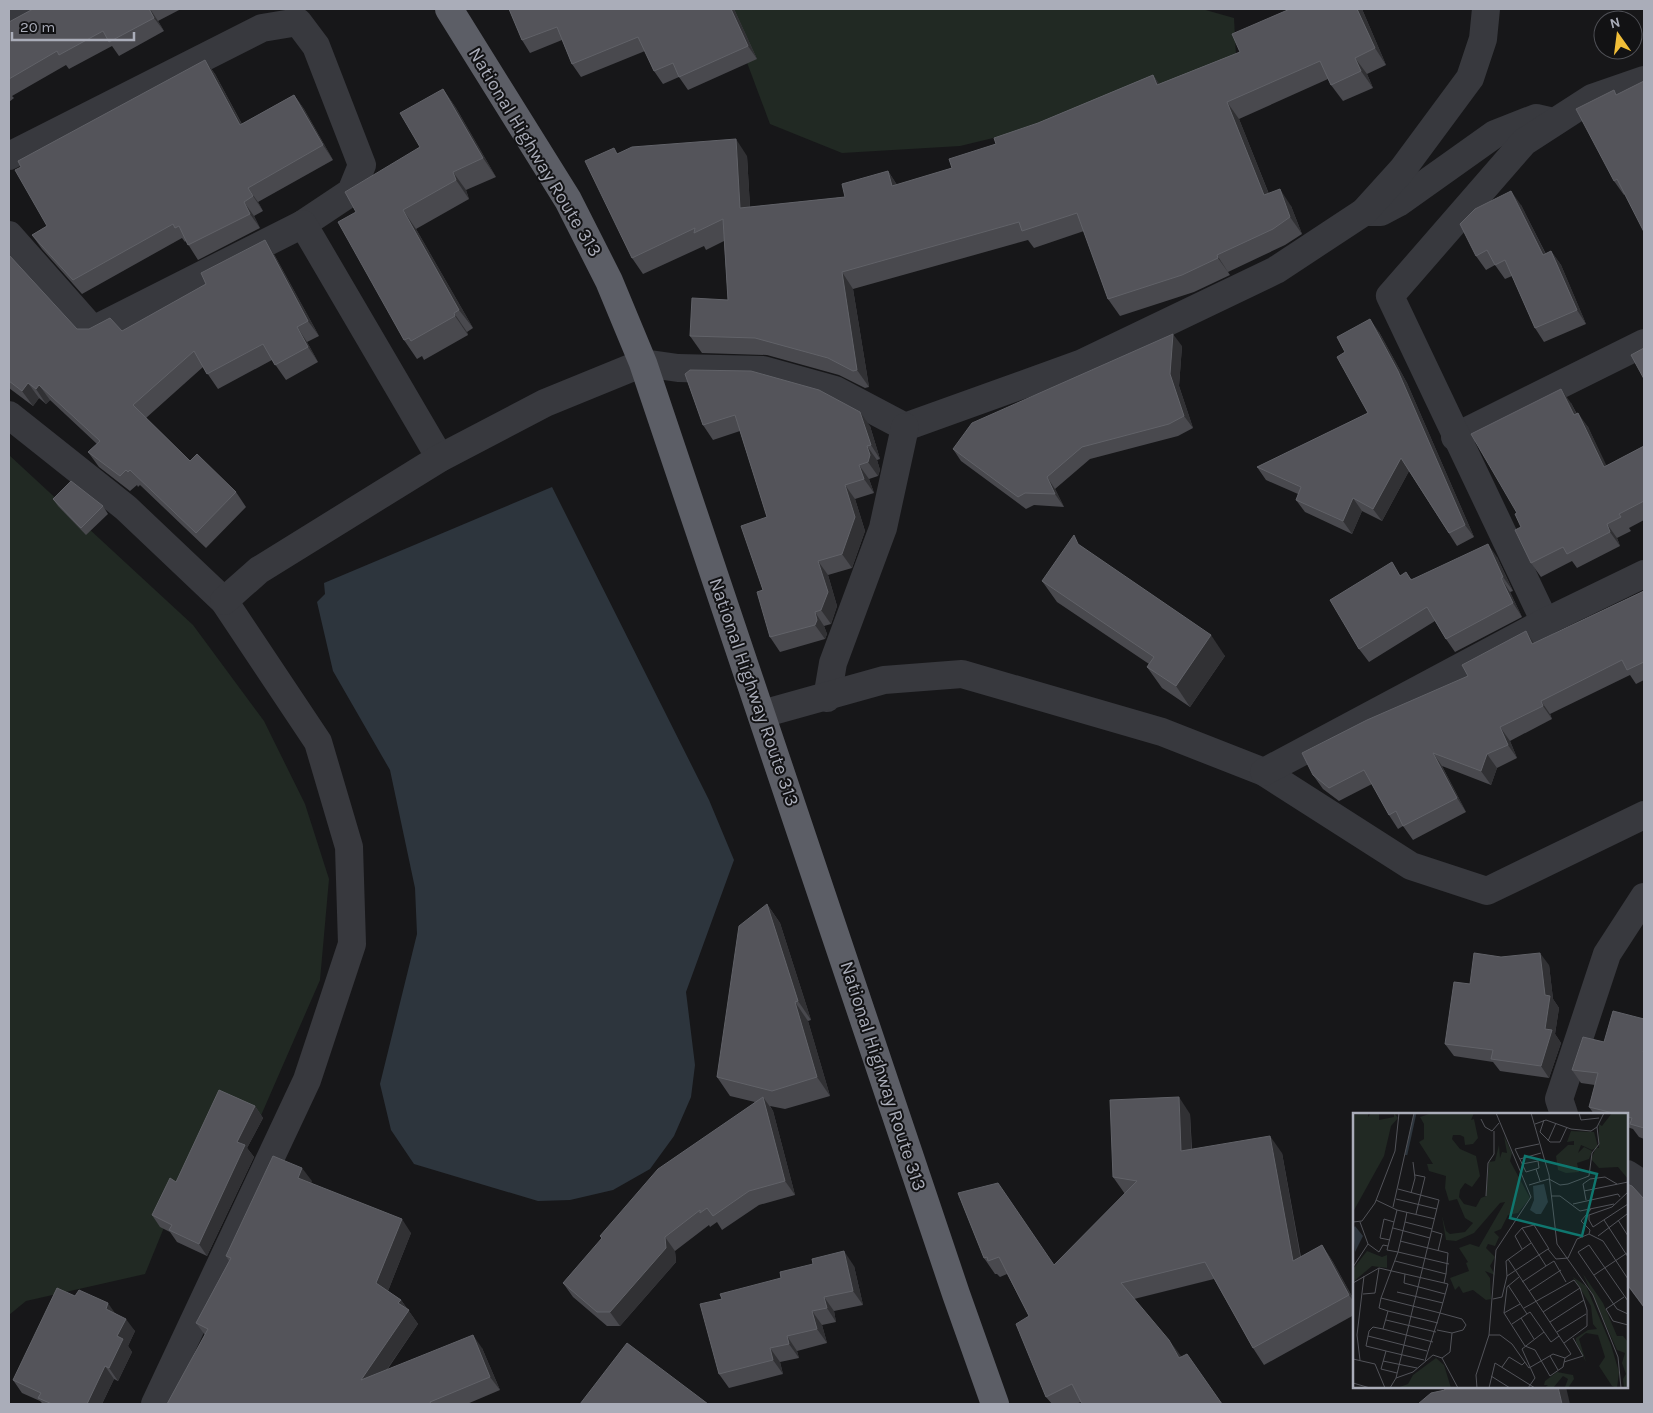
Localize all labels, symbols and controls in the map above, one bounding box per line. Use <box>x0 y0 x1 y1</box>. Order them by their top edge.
scale bar <box>12 10 135 42</box>
north arrow <box>1593 10 1643 60</box>
text: N <box>1608 13 1622 32</box>
text: 20 m <box>20 18 55 36</box>
street label: National Highway Route 313 <box>464 43 606 261</box>
street label: National Highway Route 313 <box>704 575 804 809</box>
street label: National Highway Route 313 <box>835 958 931 1194</box>
inset map <box>1353 1113 1628 1388</box>

